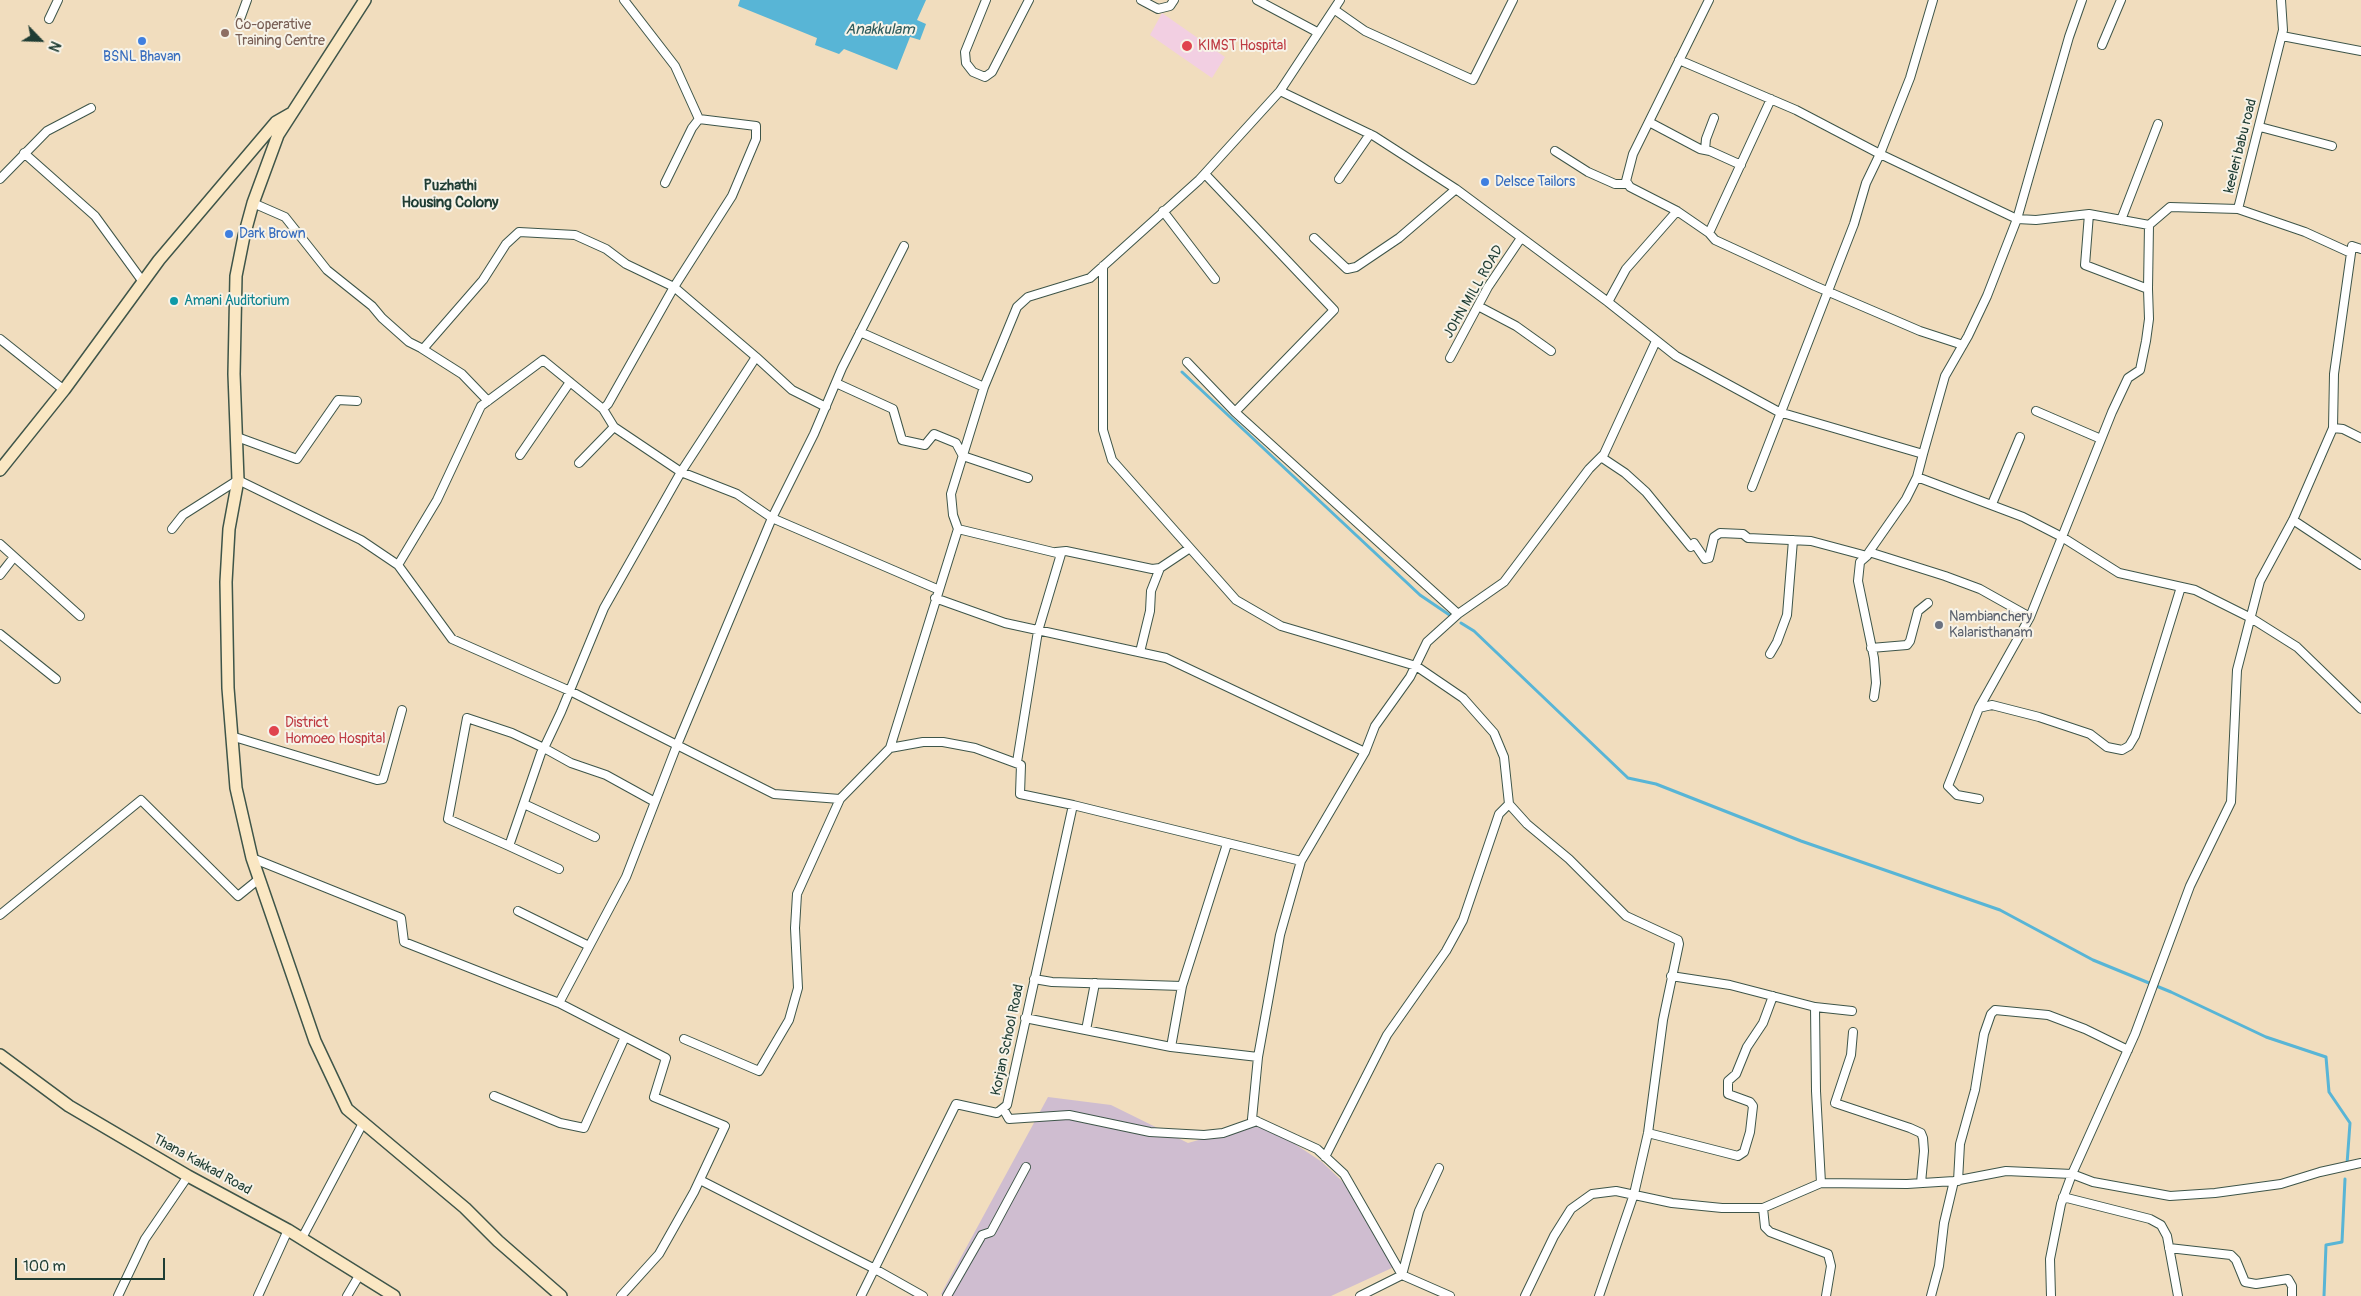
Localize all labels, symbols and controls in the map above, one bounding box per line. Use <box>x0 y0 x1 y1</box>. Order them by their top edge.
north arrow <box>15 15 65 65</box>
place label: Co-operative Training Centre <box>235 17 325 49</box>
water label: Anakkulam <box>845 21 915 39</box>
marker: Co-operative Training Centre <box>219 27 231 39</box>
marker: BSNL Bhavan <box>136 35 148 47</box>
place label: KIMST Hospital <box>1198 38 1287 54</box>
text: N <box>44 39 64 54</box>
marker: KIMST Hospital <box>1180 39 1194 53</box>
place label: BSNL Bhavan <box>103 49 181 65</box>
street label: keeleri babu road <box>2221 97 2261 195</box>
place label: Delsce Tailors <box>1495 174 1575 190</box>
marker: Delsce Tailors <box>1479 176 1491 188</box>
district label: Puzhathi Housing Colony <box>402 177 498 212</box>
place label: Dark Brown <box>239 226 306 242</box>
marker: Dark Brown <box>223 228 235 240</box>
street label: JOHN MILL ROAD <box>1441 242 1507 342</box>
place label: Amani Auditorium <box>184 293 289 309</box>
marker: Amani Auditorium <box>168 295 180 307</box>
place label: Nambianchery Kalaristhanam <box>1949 609 2033 642</box>
marker: Nambianchery Kalaristhanam <box>1933 619 1945 631</box>
place label: District Homoeo Hospital <box>285 715 386 748</box>
marker: District Homoeo Hospital <box>267 724 281 738</box>
street label: Korjan School Road <box>988 983 1028 1097</box>
street label: Thana Kakkad Road <box>150 1131 254 1199</box>
scale bar <box>18 1248 168 1280</box>
text: 100 m <box>23 1257 66 1276</box>

